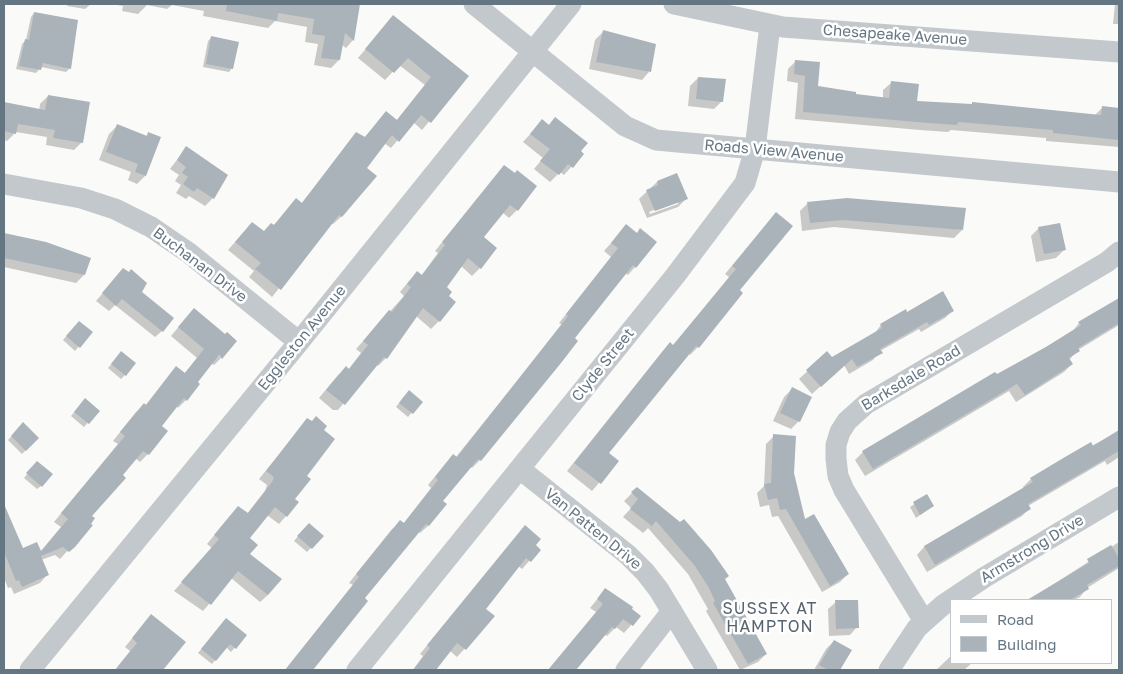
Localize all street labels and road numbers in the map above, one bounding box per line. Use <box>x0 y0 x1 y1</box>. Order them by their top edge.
street label: Chesapeake Avenue <box>822 21 968 49</box>
street label: Roads View Avenue <box>704 136 844 166</box>
street label: Buchanan Drive <box>150 224 250 306</box>
street label: Eggleston Avenue <box>254 282 350 394</box>
street label: Clyde Street <box>568 325 638 405</box>
street label: Barksdale Road <box>858 341 964 415</box>
street label: Van Patten Drive <box>541 484 645 574</box>
street label: Armstrong Drive <box>977 511 1087 587</box>

